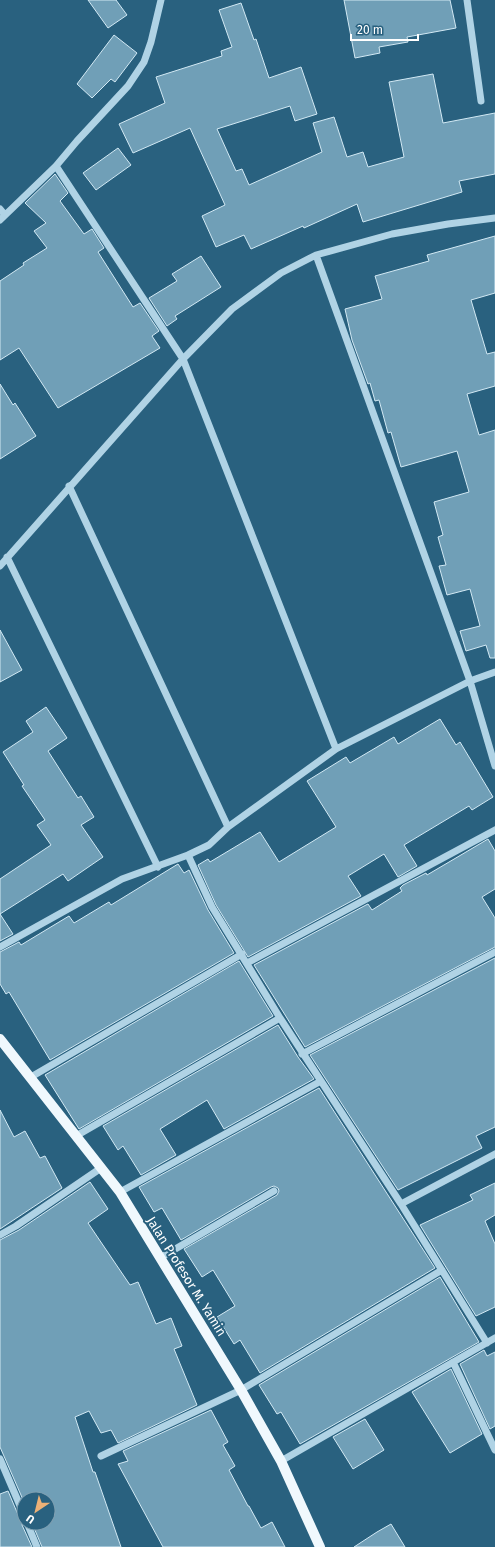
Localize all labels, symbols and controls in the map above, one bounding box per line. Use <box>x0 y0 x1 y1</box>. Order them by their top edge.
scale bar <box>351 16 418 42</box>
text: 20 m <box>357 23 383 37</box>
street label: Jalan Profesor M. Yamin <box>144 1214 230 1339</box>
north arrow <box>16 1491 56 1531</box>
text: U <box>24 1511 37 1526</box>

